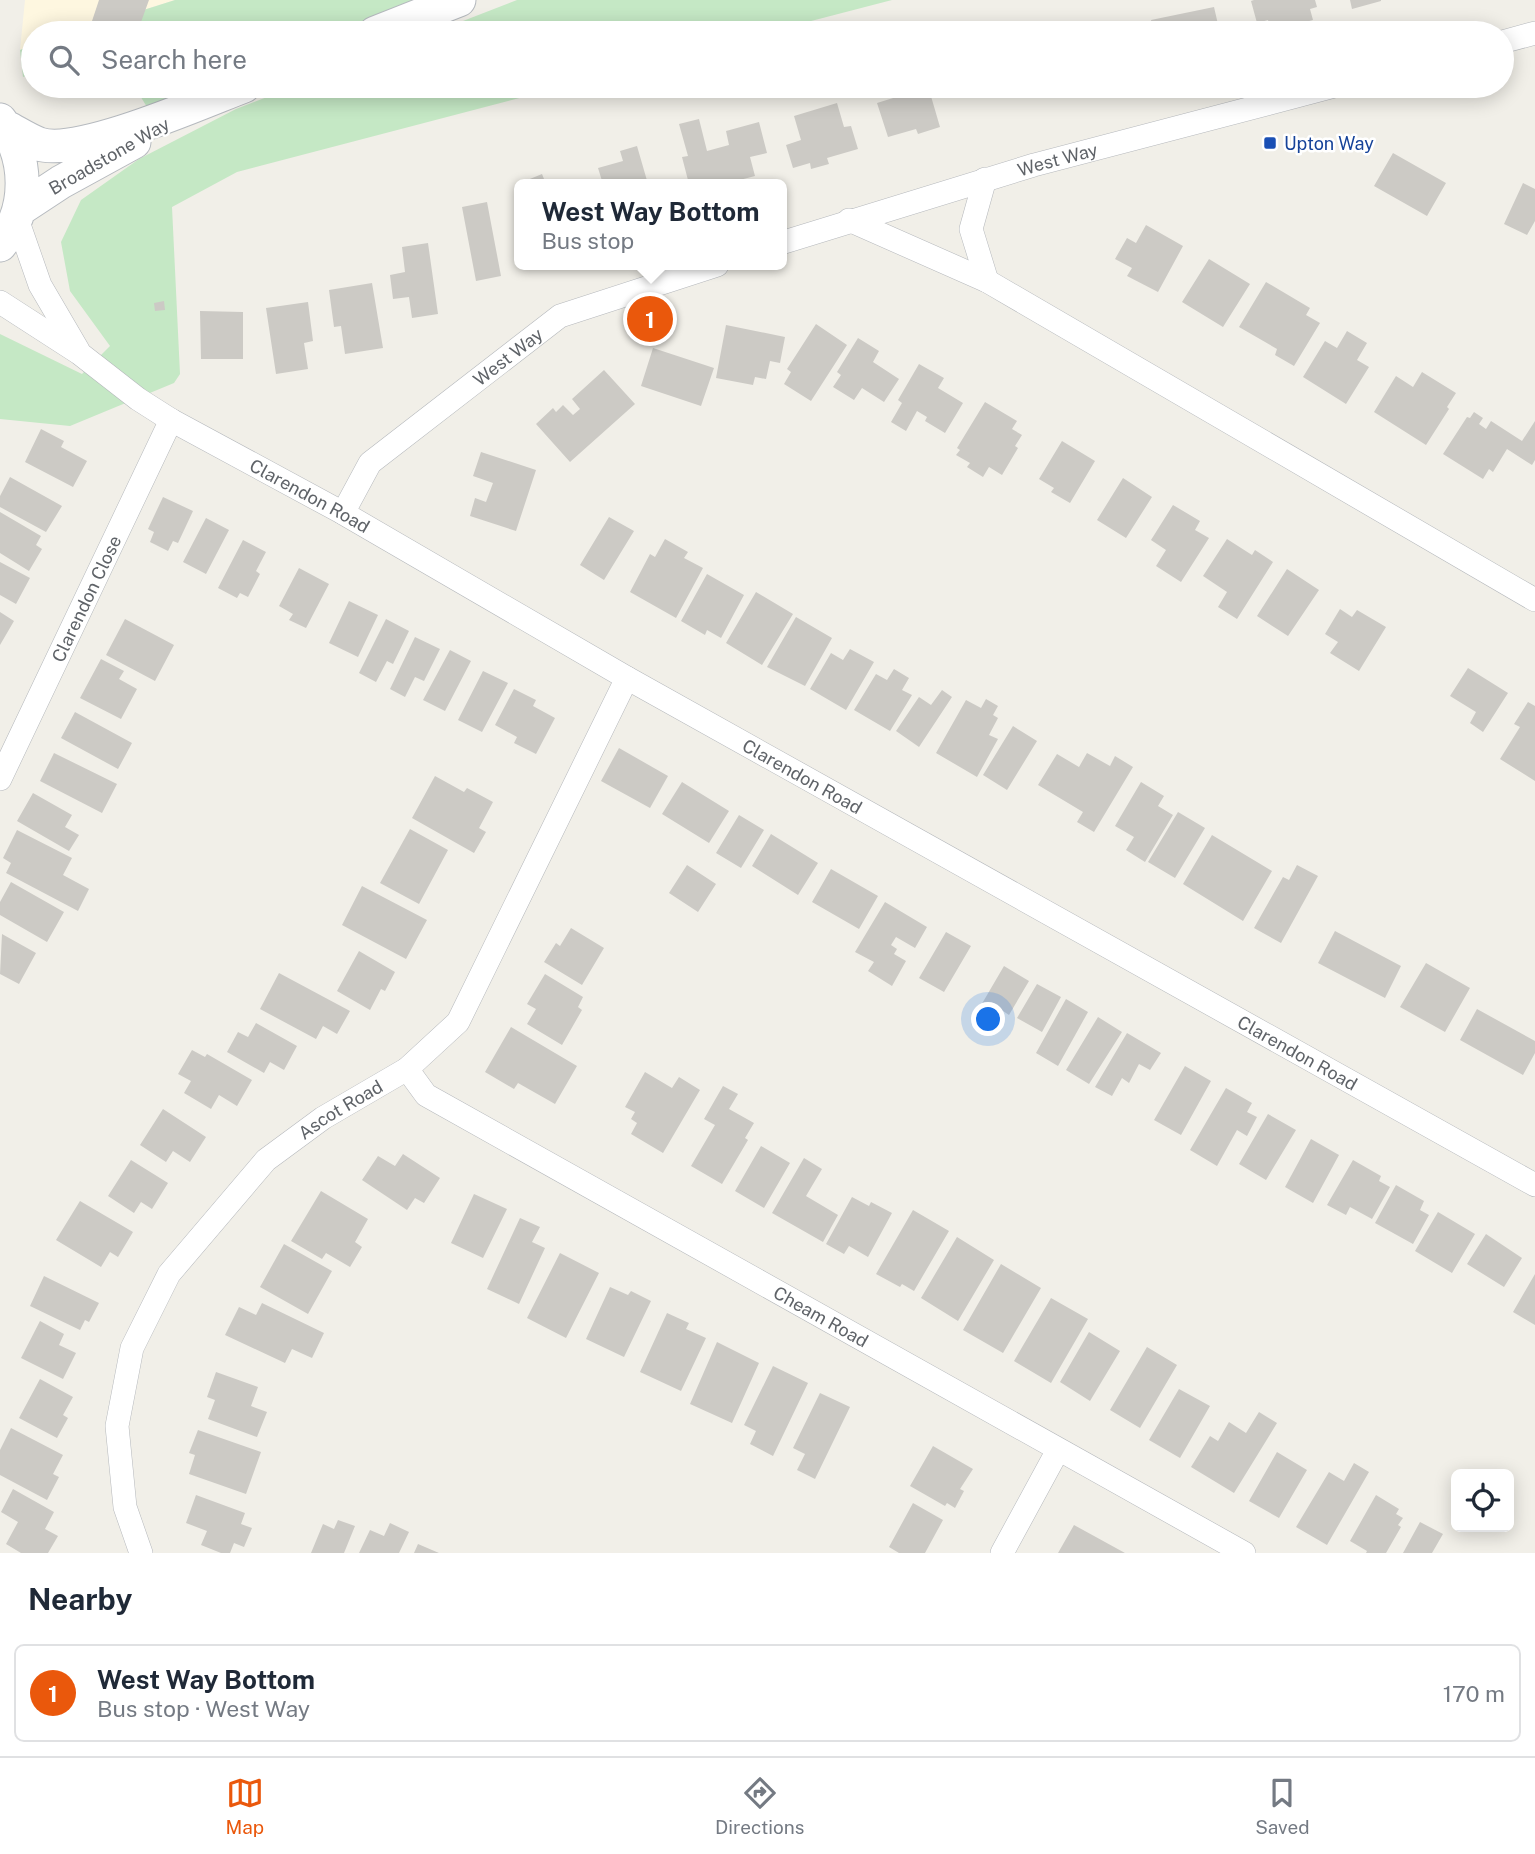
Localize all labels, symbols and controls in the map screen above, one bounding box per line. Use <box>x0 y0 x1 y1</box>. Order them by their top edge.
search box <box>21 21 1514 98</box>
icon: search <box>45 41 83 79</box>
text: Search here <box>101 44 247 75</box>
street label: Broadstone Way <box>45 113 173 199</box>
place label: Upton Way <box>1284 133 1374 154</box>
marker: Upton Way <box>1262 135 1278 151</box>
street label: West Way <box>1015 138 1100 180</box>
popup <box>514 179 787 270</box>
text: West Way Bottom <box>541 196 760 227</box>
text: Bus stop <box>541 227 634 254</box>
pin: 1 <box>627 293 673 345</box>
street label: West Way <box>469 323 547 390</box>
street label: Clarendon Road <box>246 454 374 537</box>
street label: Clarendon Close <box>47 532 125 665</box>
street label: Clarendon Road <box>739 734 866 818</box>
your location <box>971 1002 1005 1036</box>
street label: Clarendon Road <box>1234 1011 1361 1094</box>
street label: Ascot Road <box>294 1075 386 1143</box>
street label: Cheam Road <box>770 1281 872 1351</box>
map controls <box>1451 1469 1514 1532</box>
button: locate <box>1451 1469 1514 1532</box>
text: Nearby <box>28 1581 132 1617</box>
text: West Way Bottom <box>97 1664 315 1695</box>
text: 1 <box>48 1680 58 1707</box>
text: 170 m <box>1443 1680 1505 1707</box>
text: Bus stop · West Way <box>97 1695 310 1722</box>
tab: Map <box>225 1774 264 1838</box>
tab: Directions <box>715 1774 804 1838</box>
tab: Saved <box>1255 1774 1310 1838</box>

